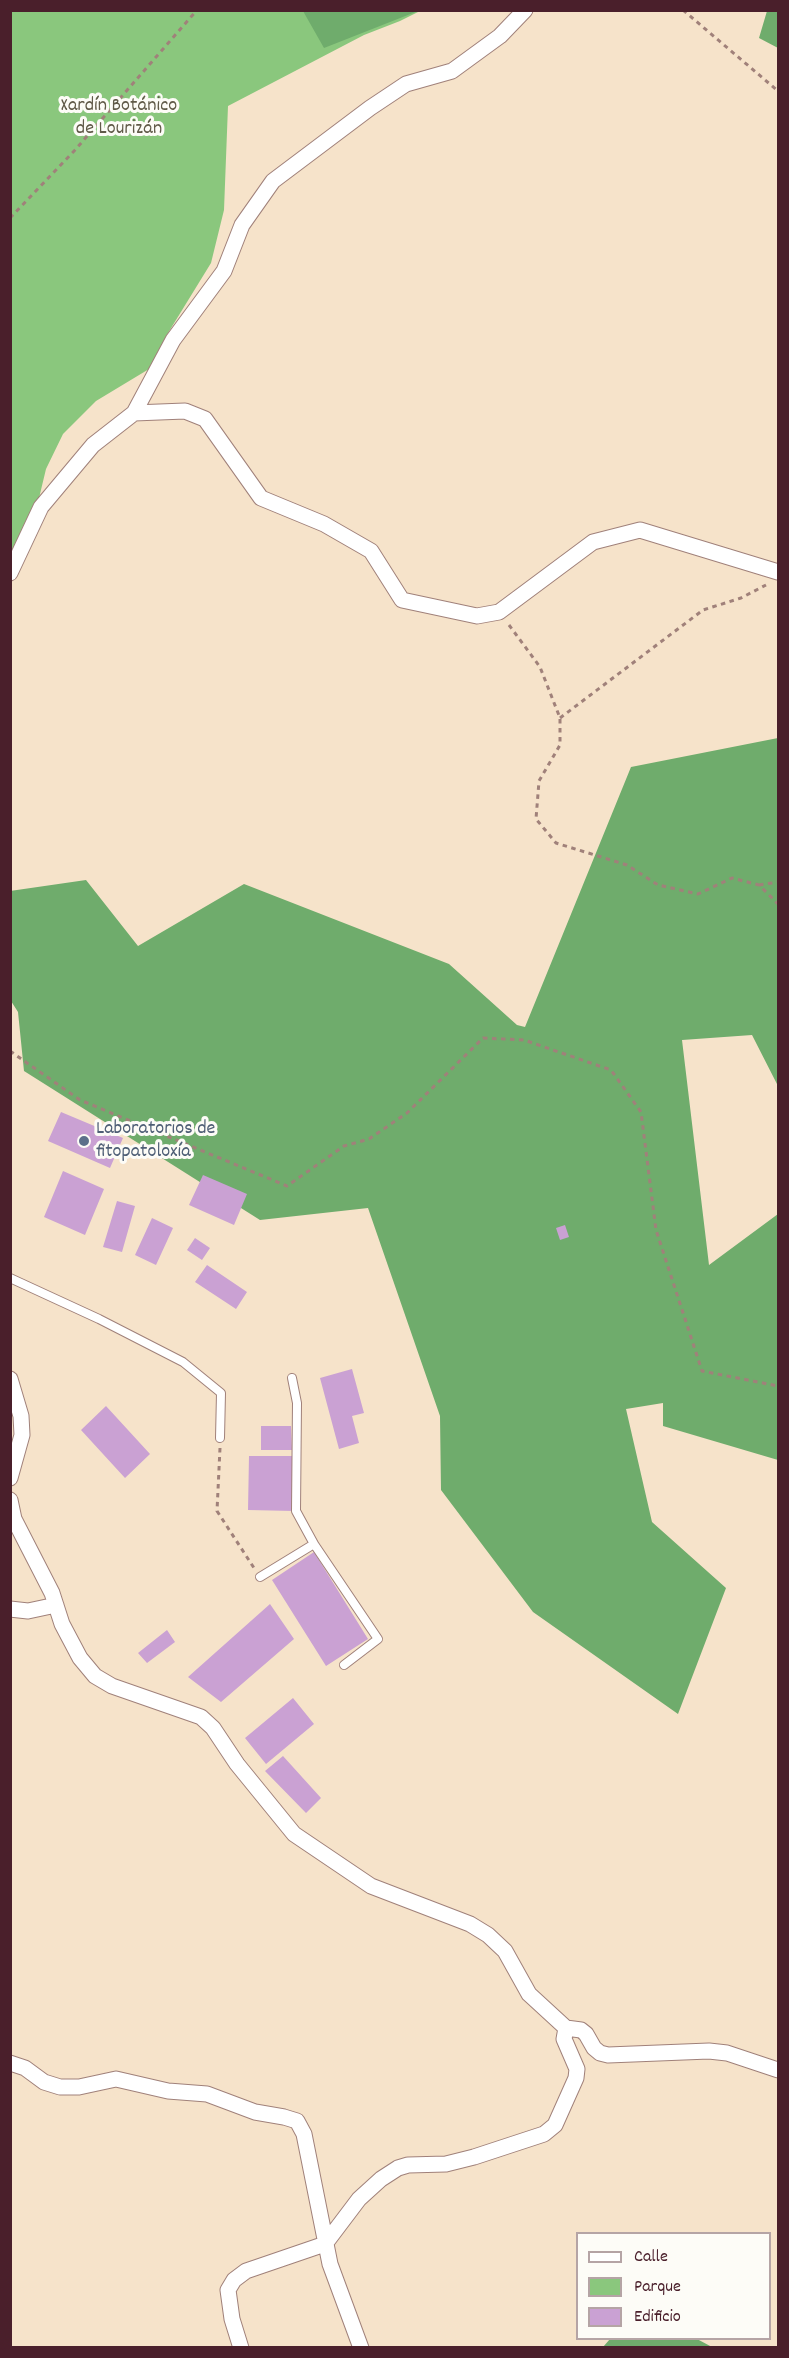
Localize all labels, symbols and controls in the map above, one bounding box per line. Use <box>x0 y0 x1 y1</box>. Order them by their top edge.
park label: Xardín Botánico de Lourizán <box>61 95 177 142</box>
place label: Laboratorios de fitopatoloxía <box>96 1118 215 1165</box>
marker: Laboratorios de fitopatoloxía <box>77 1134 91 1148</box>
legend <box>576 2232 771 2340</box>
text: Calle <box>634 2245 668 2270</box>
text: Parque <box>634 2275 681 2300</box>
text: Edificio <box>634 2305 681 2330</box>

